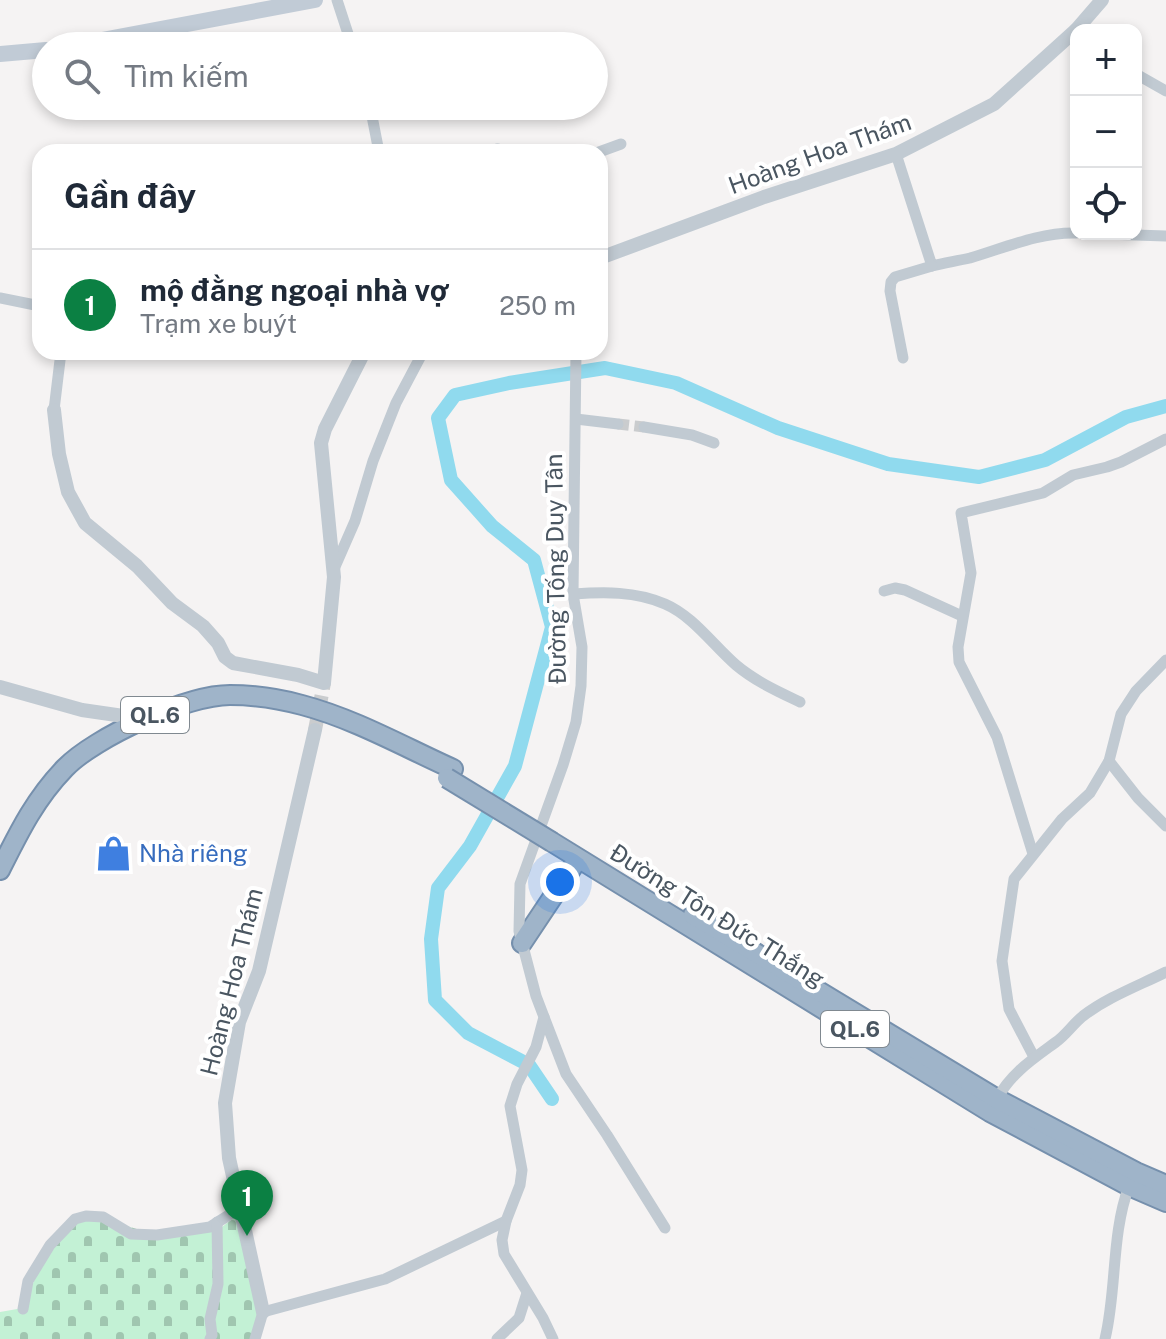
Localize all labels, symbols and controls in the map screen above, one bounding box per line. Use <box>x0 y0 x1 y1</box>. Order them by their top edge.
map controls <box>1070 24 1142 240</box>
button: + <box>1070 24 1142 96</box>
search box <box>32 32 608 120</box>
icon: search <box>60 54 104 98</box>
text: Tìm kiếm <box>124 58 249 94</box>
button: − <box>1070 96 1142 168</box>
street label: Hoàng Hoa Thám <box>724 107 915 199</box>
button: locate <box>1070 168 1142 240</box>
text: Gần đây <box>64 176 196 216</box>
text: mộ đằng ngoại nhà vợ <box>140 272 449 308</box>
text: 1 <box>84 290 96 321</box>
text: 250 m <box>499 290 576 321</box>
text: Trạm xe buýt <box>140 308 297 339</box>
street label: Đường Tống Duy Tân <box>539 453 571 685</box>
road number: QL.6 <box>121 697 189 733</box>
shop icon: Nhà riêng <box>94 835 132 873</box>
street label: Đường Tôn Đức Thắng <box>605 838 830 993</box>
place label: Nhà riêng <box>139 839 248 867</box>
your location <box>540 862 580 902</box>
street label: Hoàng Hoa Thám <box>194 885 268 1078</box>
road number: QL.6 <box>821 1011 889 1047</box>
pin: 1 <box>221 1170 273 1236</box>

